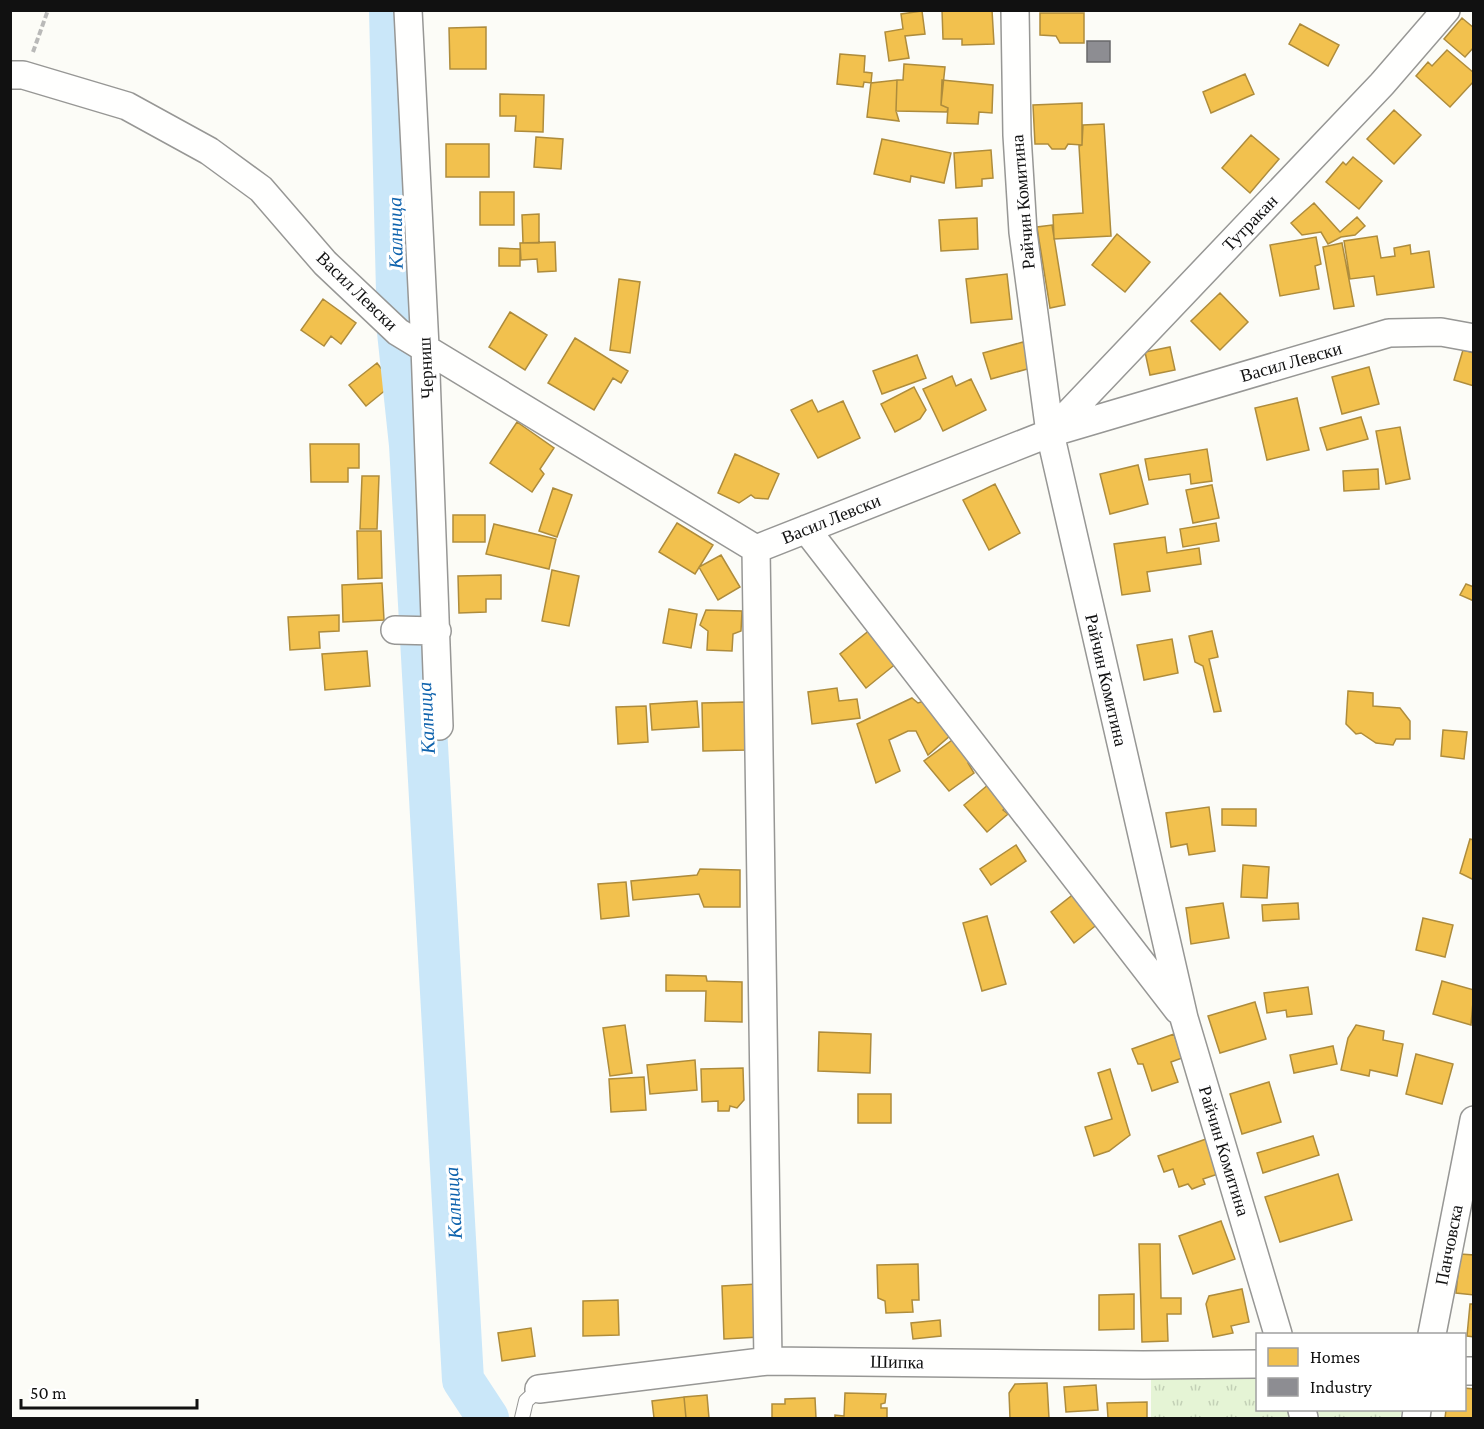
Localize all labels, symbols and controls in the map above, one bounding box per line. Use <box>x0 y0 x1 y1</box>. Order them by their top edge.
street label: Райчин Комитина <box>1007 134 1039 270</box>
street label: Тутракан <box>1218 191 1282 255</box>
water label: Калница <box>383 197 408 270</box>
street label: Васил Левски <box>312 247 402 335</box>
street label: Черниш <box>414 336 438 399</box>
street label: Васил Левски <box>1238 338 1344 386</box>
street label: Васил Левски <box>779 490 884 548</box>
street label: Райчин Комитина <box>1081 612 1131 748</box>
water label: Калница <box>413 681 440 756</box>
street label: Райчин Комитина <box>1195 1083 1253 1219</box>
water label: Калница <box>440 1166 467 1241</box>
street label: Панчовска <box>1431 1203 1467 1287</box>
legend <box>1256 1333 1466 1411</box>
text: Homes <box>1310 1347 1360 1367</box>
street label: Шипка <box>870 1352 924 1372</box>
scale bar <box>21 1372 196 1410</box>
text: Industry <box>1310 1377 1373 1397</box>
text: 50 m <box>30 1383 67 1403</box>

